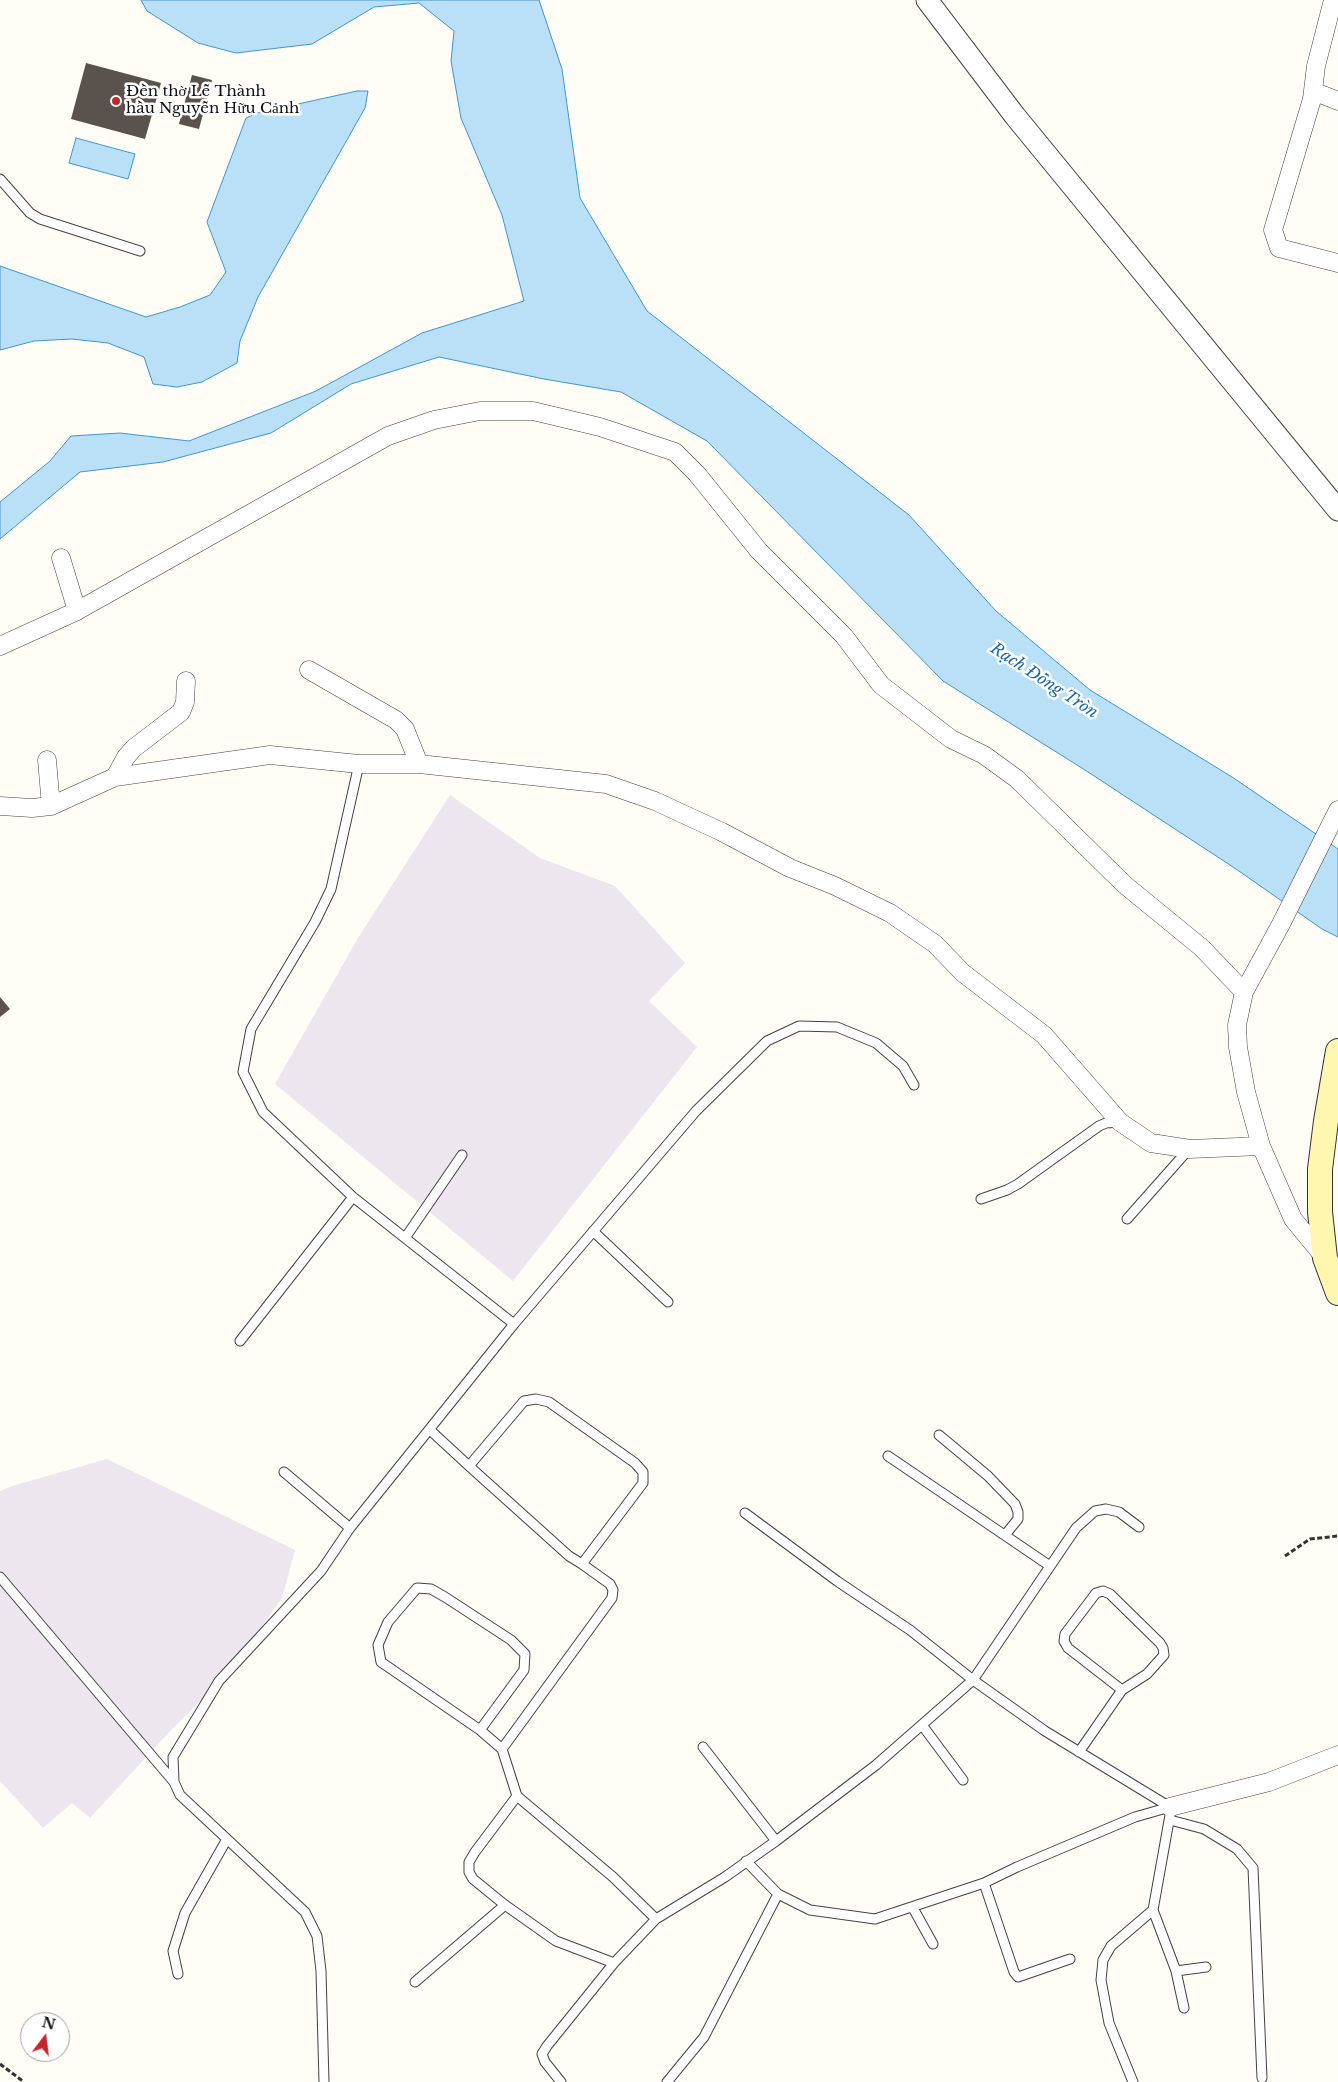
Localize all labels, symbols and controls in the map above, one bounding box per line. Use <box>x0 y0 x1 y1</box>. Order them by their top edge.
place label: Đền thờ Lễ Thành hầu Nguyễn Hữu Cảnh <box>126 83 299 118</box>
marker: Đền thờ Lễ Thành hầu Nguyễn Hữu Cảnh <box>110 95 122 107</box>
water label: Rạch Đồng Tròn <box>987 639 1101 723</box>
north arrow <box>20 2012 70 2062</box>
text: N <box>40 2013 57 2034</box>

